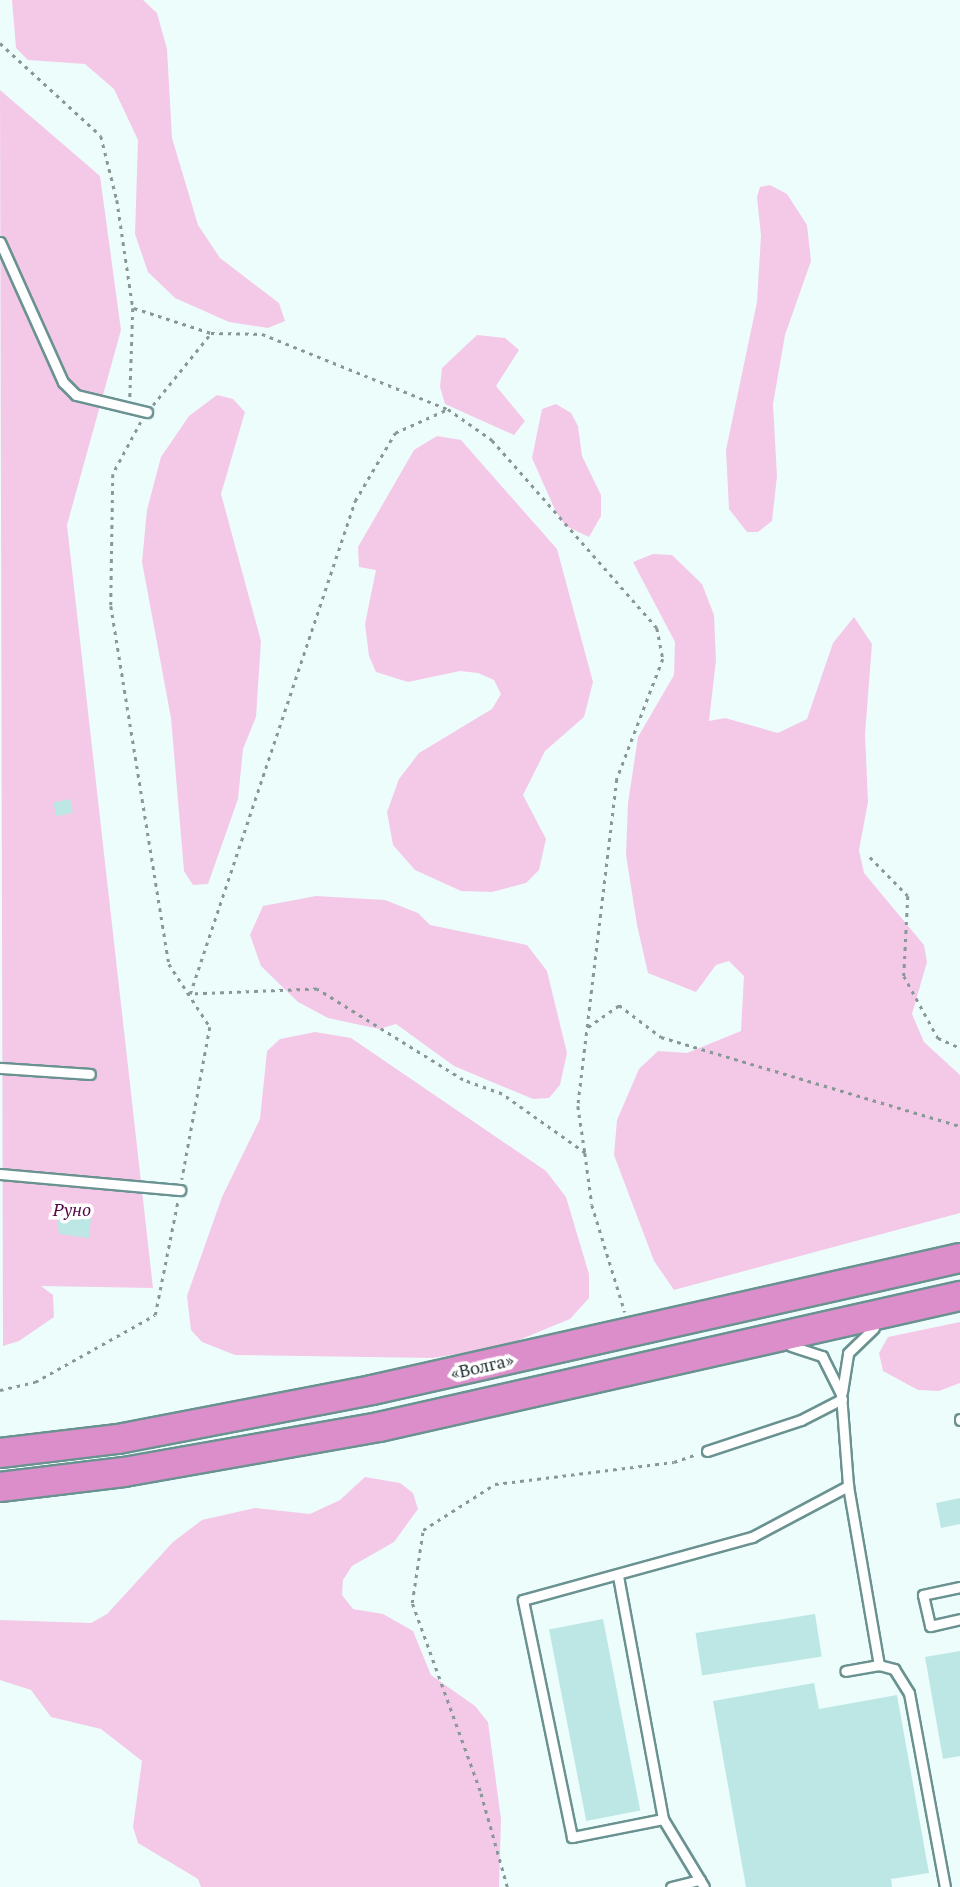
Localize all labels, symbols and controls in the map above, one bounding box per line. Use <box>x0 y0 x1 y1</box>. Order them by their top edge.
park label: Руно <box>53 1198 91 1220</box>
street label: «Волга» <box>448 1348 516 1384</box>

